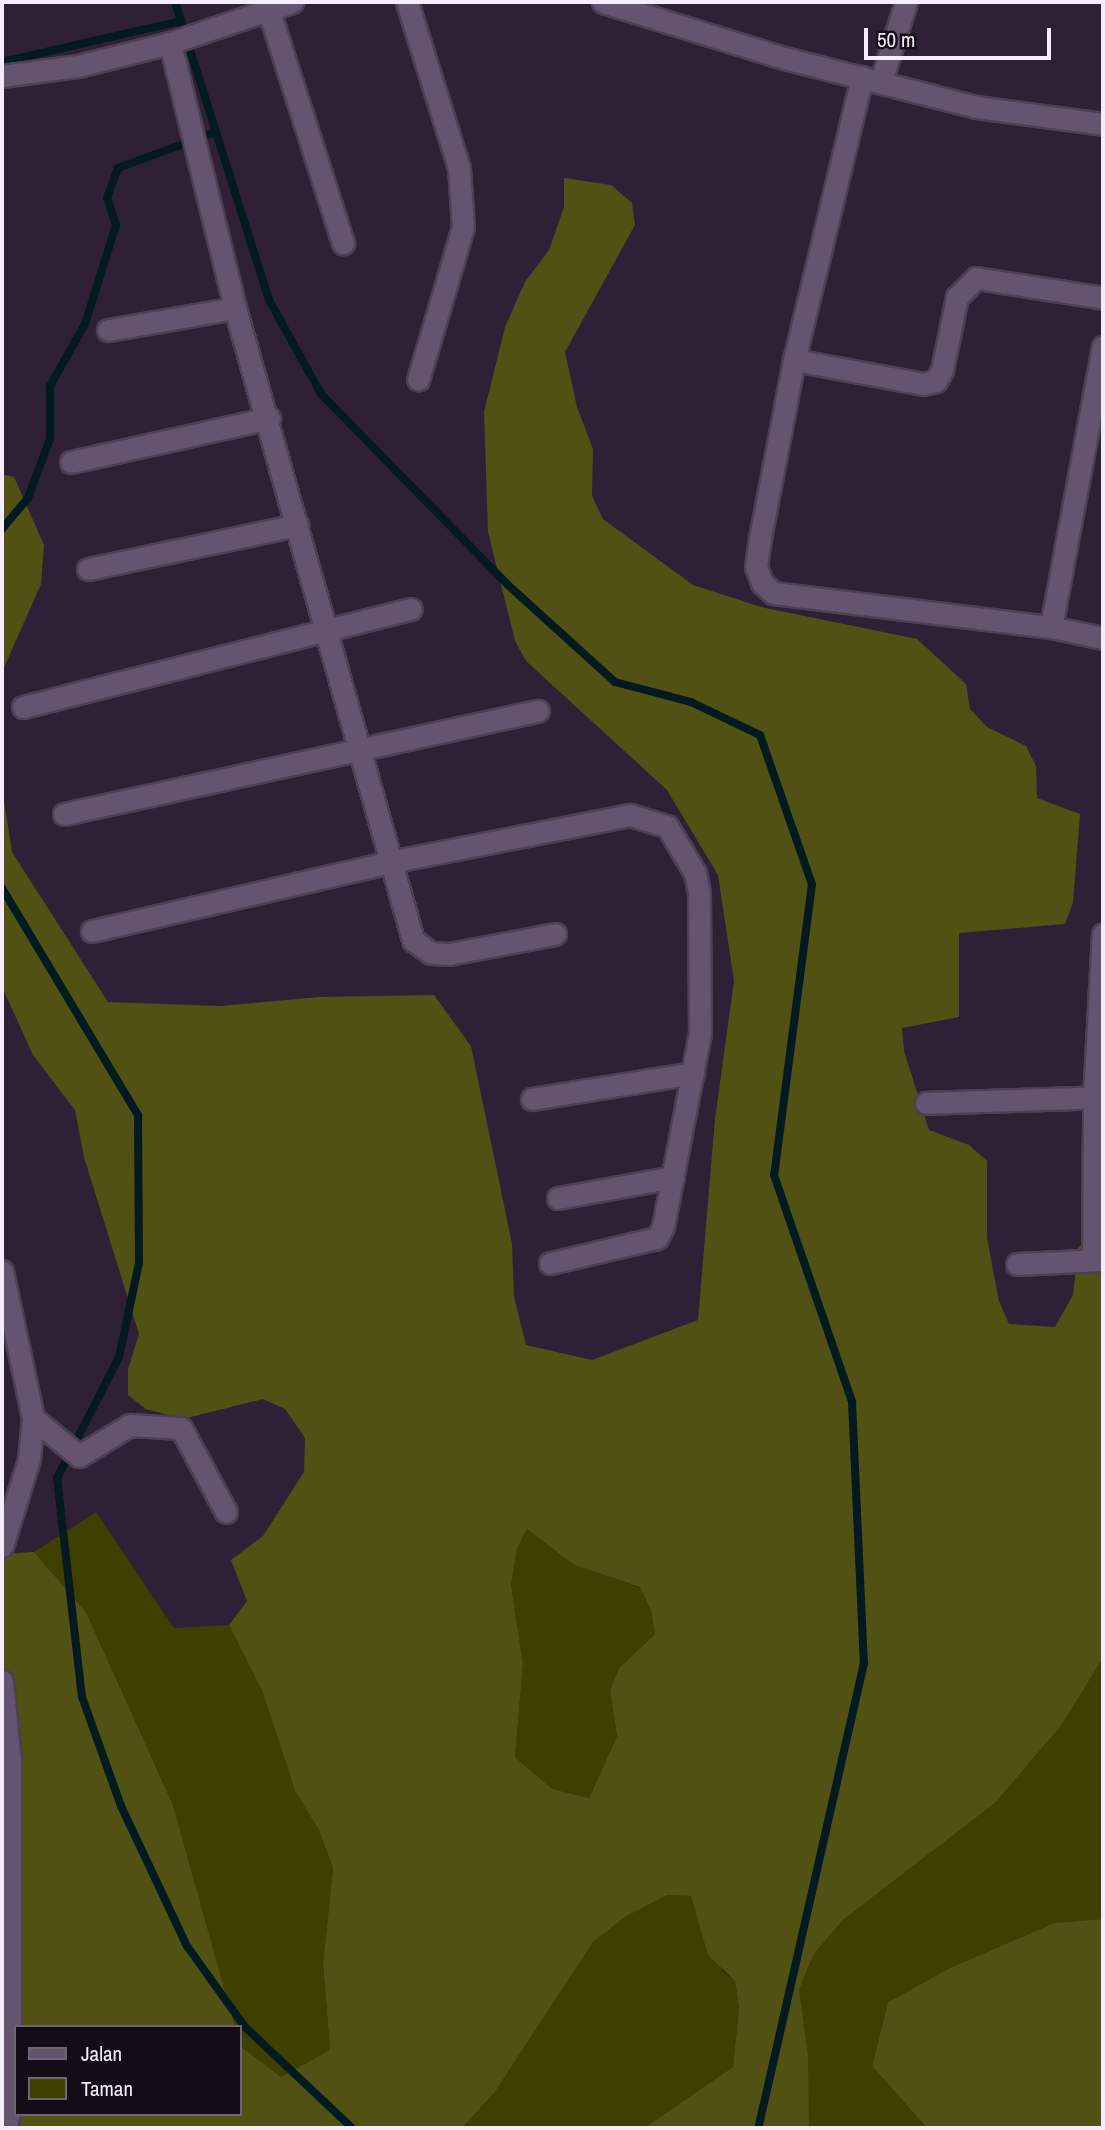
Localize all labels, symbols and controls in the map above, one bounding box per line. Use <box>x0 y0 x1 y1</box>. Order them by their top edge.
scale bar <box>867 14 1054 58</box>
text: 50 m <box>877 25 915 54</box>
legend <box>14 2025 242 2116</box>
text: Jalan <box>81 2039 122 2068</box>
text: Taman <box>81 2074 133 2103</box>

